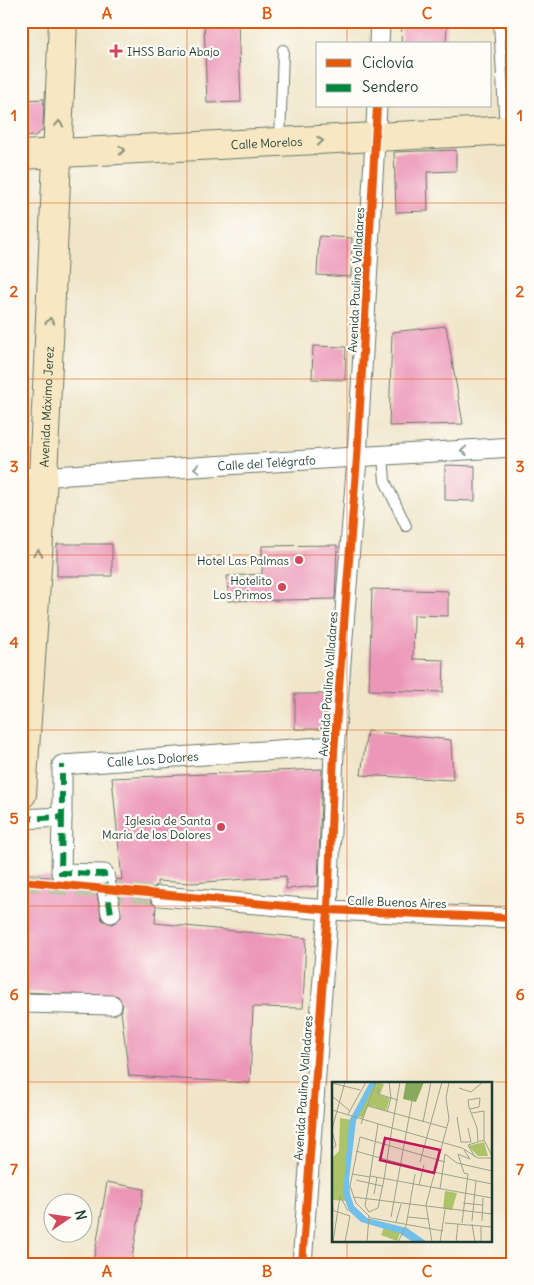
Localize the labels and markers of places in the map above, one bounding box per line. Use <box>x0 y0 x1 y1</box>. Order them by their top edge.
marker: IHSS Bario Abajo <box>109 44 123 58</box>
place label: IHSS Bario Abajo <box>127 44 220 59</box>
place label: Hotel Las Palmas <box>197 553 289 568</box>
marker: Hotel Las Palmas <box>293 554 305 566</box>
place label: Hotelito Los Primos <box>213 573 272 602</box>
marker: Hotelito Los Primos <box>276 581 288 593</box>
place label: Iglesia de Santa María de los Dolores <box>102 813 211 842</box>
marker: Iglesia de Santa María de los Dolores <box>215 821 227 833</box>

